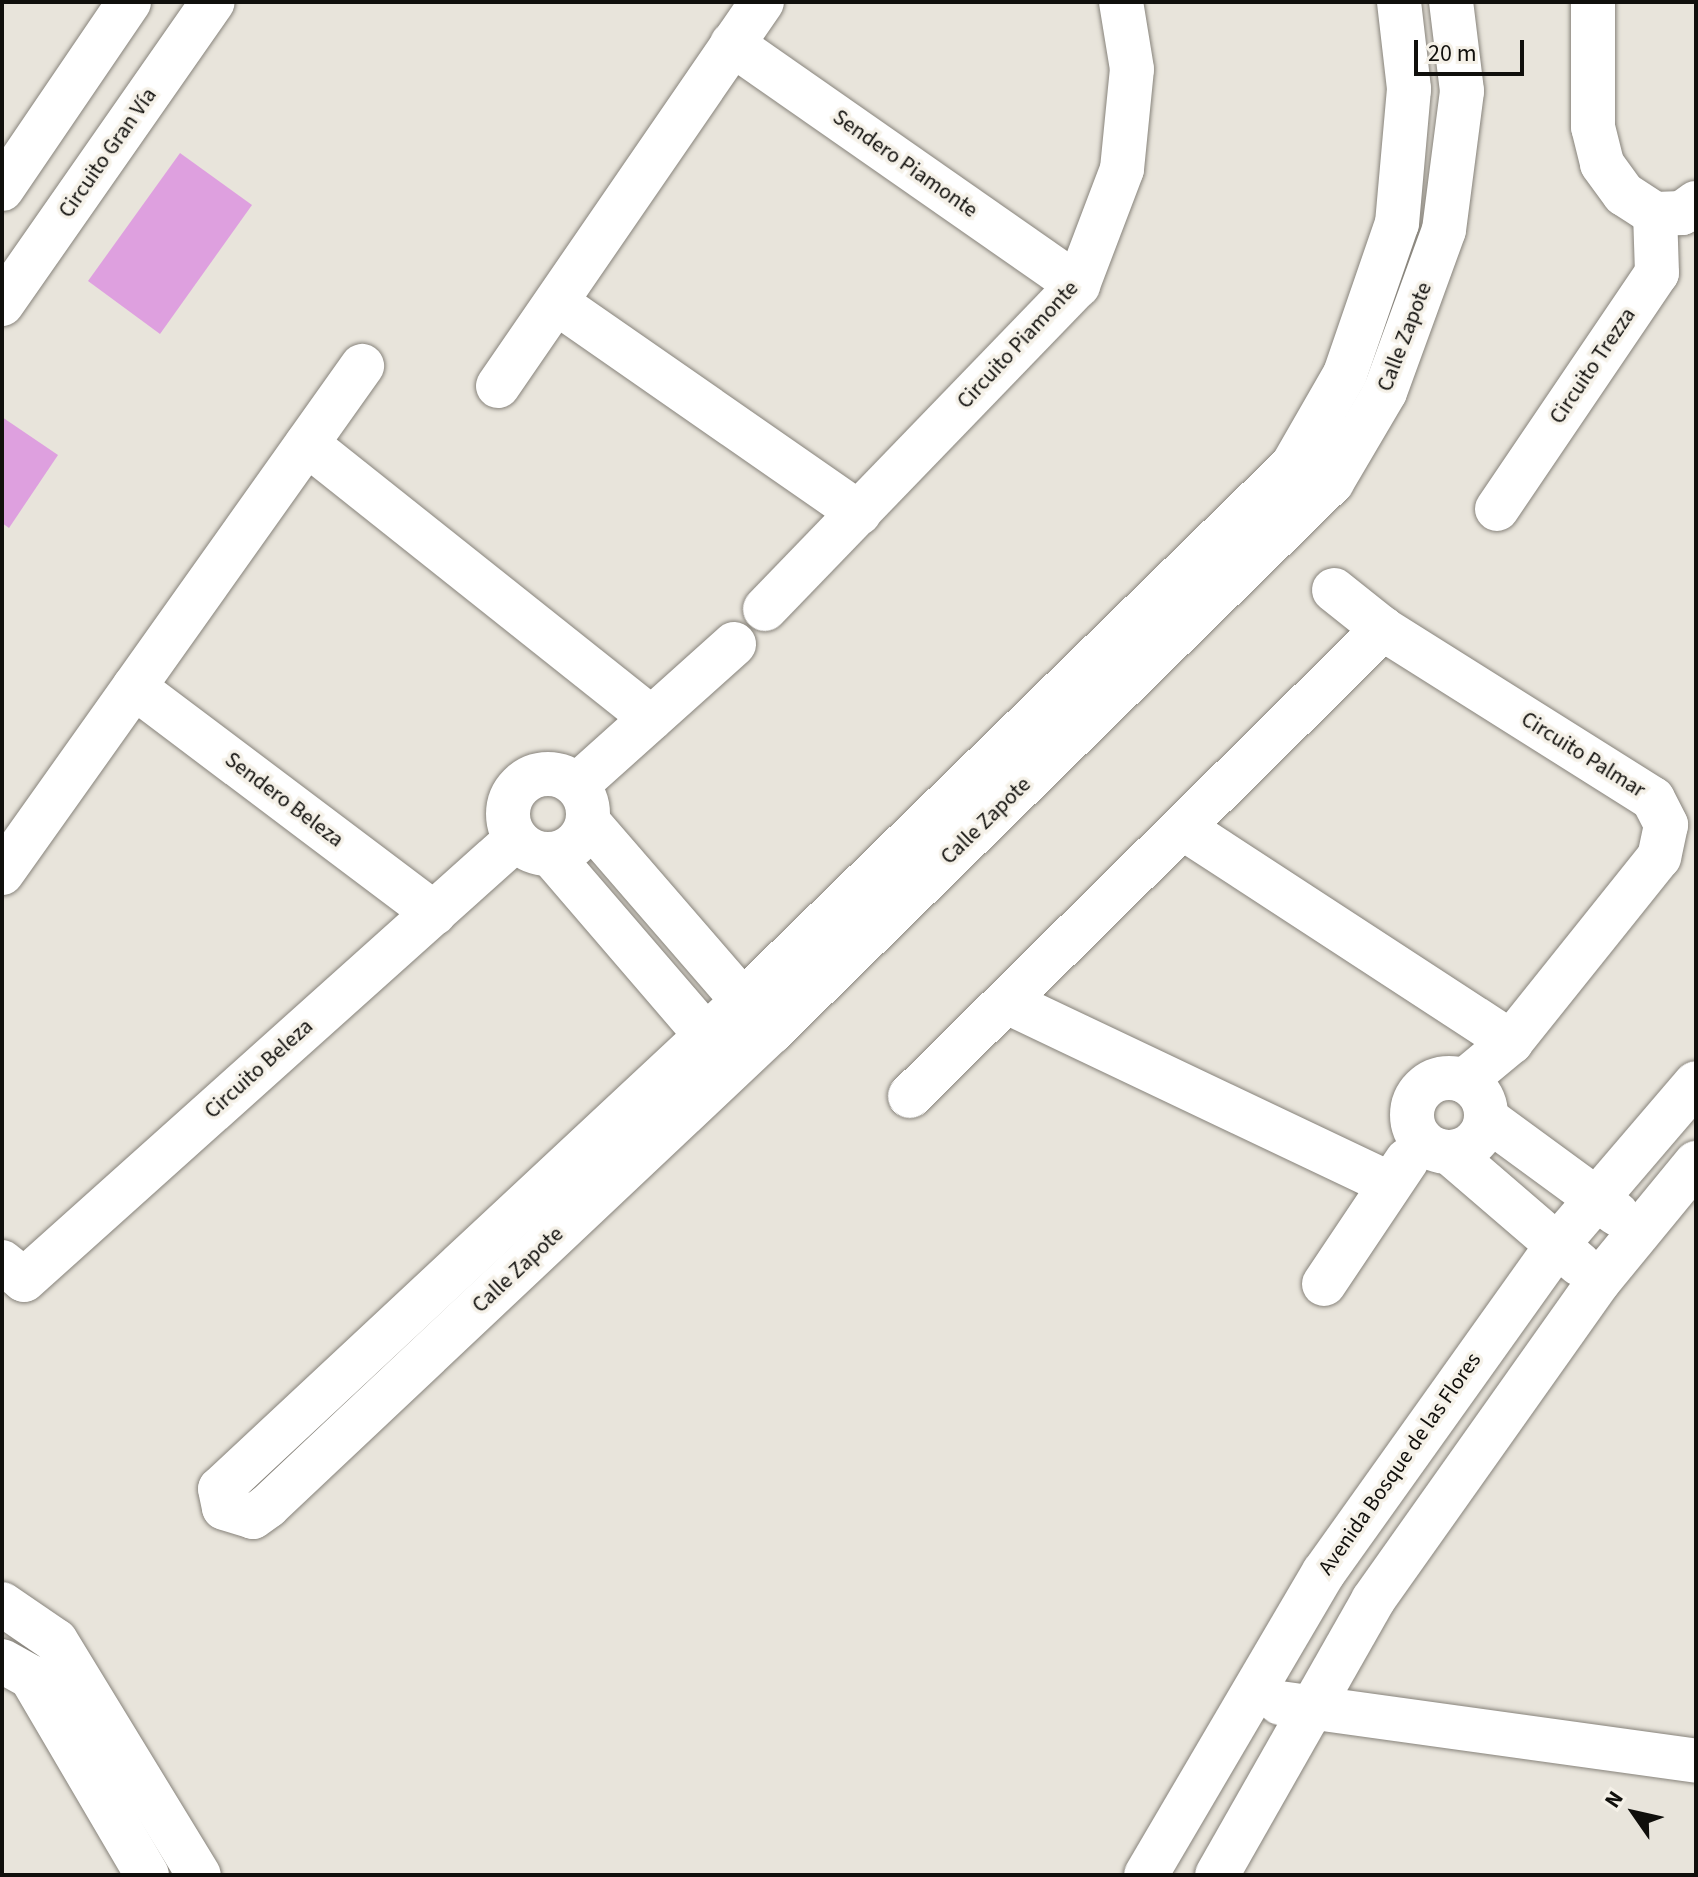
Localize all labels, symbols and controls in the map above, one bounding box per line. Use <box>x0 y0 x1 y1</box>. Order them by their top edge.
scale bar <box>1418 24 1528 74</box>
text: 20 m <box>1428 36 1477 71</box>
street label: Circuito Gran Vía <box>53 83 163 223</box>
street label: Sendero Piamonte <box>827 104 983 224</box>
street label: Circuito Piamonte <box>952 275 1084 415</box>
street label: Calle Zapote <box>1372 279 1438 395</box>
street label: Circuito Trezza <box>1544 303 1642 429</box>
street label: Circuito Palmar <box>1516 706 1650 804</box>
street label: Sendero Beleza <box>219 747 349 853</box>
street label: Calle Zapote <box>936 772 1036 870</box>
street label: Circuito Beleza <box>199 1013 319 1125</box>
street label: Calle Zapote <box>467 1221 569 1319</box>
street label: Avenida Bosque de las Flores <box>1313 1348 1487 1580</box>
north arrow <box>1594 1773 1674 1853</box>
text: N <box>1597 1785 1631 1815</box>

